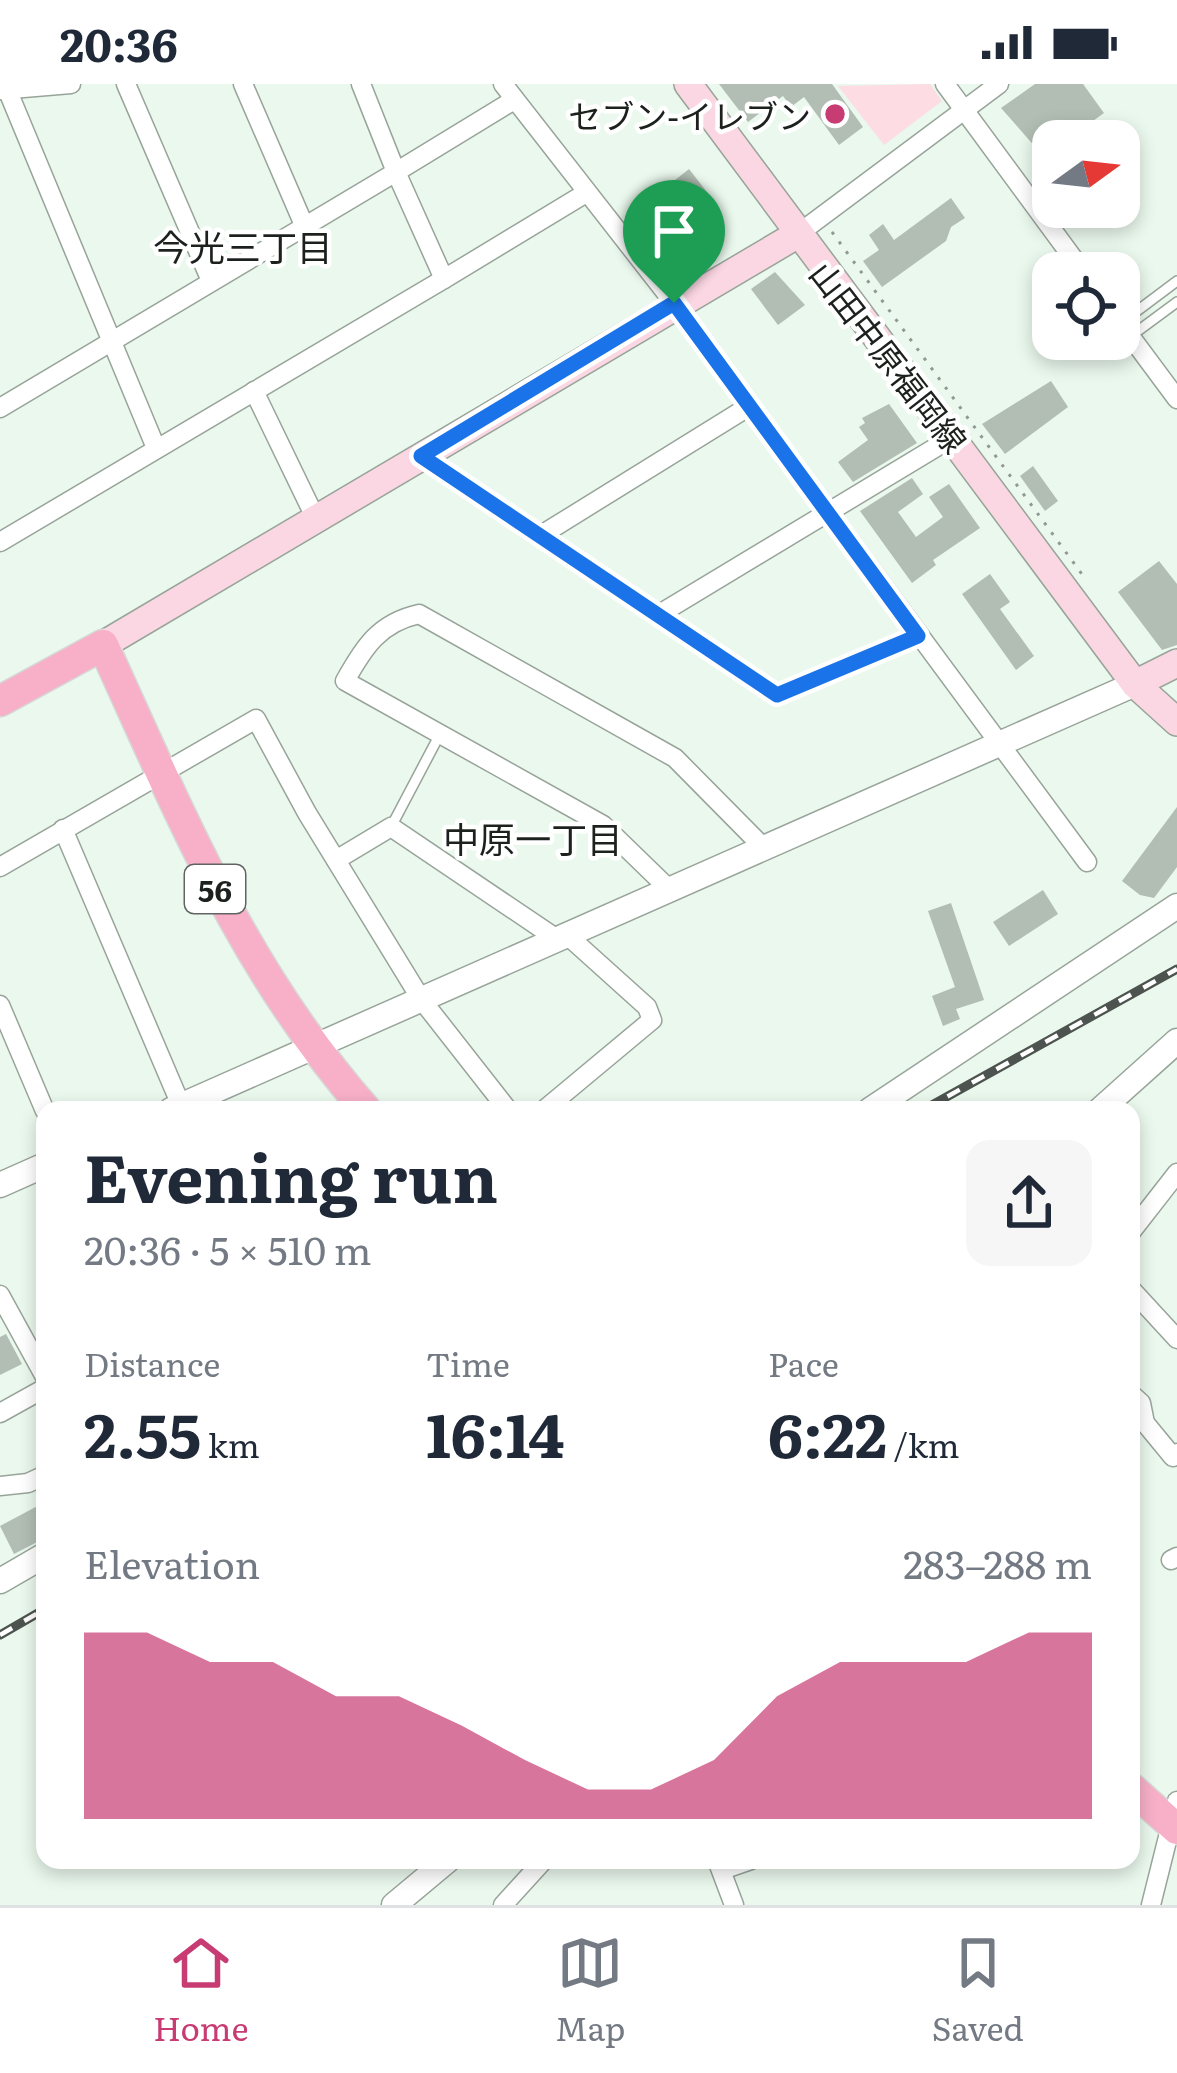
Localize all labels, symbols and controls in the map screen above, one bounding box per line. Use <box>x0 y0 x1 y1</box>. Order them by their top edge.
text: 20:36 <box>60 9 178 76</box>
place label: セブン-イレブン <box>568 90 811 139</box>
marker: セブン-イレブン <box>822 101 848 127</box>
north arrow <box>1032 120 1140 228</box>
map controls <box>1032 120 1140 360</box>
pin <box>623 180 725 303</box>
icon: arrive <box>641 198 707 264</box>
district label: 今光三丁目 <box>153 219 333 272</box>
street label: 山田中原福岡線 <box>800 250 980 462</box>
button: locate <box>1032 252 1140 360</box>
district label: 中原一丁目 <box>443 811 623 864</box>
road number: 56 <box>185 865 245 913</box>
text: Evening run <box>84 1125 498 1223</box>
button: share <box>966 1140 1092 1266</box>
text: 20:36 · 5 × 510 m <box>84 1219 372 1277</box>
text: Distance <box>84 1338 220 1387</box>
text: Time <box>426 1338 510 1387</box>
text: Pace <box>768 1338 839 1387</box>
text: 2.55 <box>84 1387 201 1476</box>
text: 16:14 <box>426 1387 564 1476</box>
text: 6:22 <box>768 1387 887 1476</box>
text: km <box>201 1419 260 1468</box>
text: /km <box>887 1419 960 1468</box>
text: Elevation <box>84 1533 260 1591</box>
text: 283–288 m <box>903 1533 1092 1591</box>
tab: Home <box>153 1930 249 2051</box>
tab: Map <box>555 1930 625 2051</box>
tab: Saved <box>932 1930 1024 2051</box>

